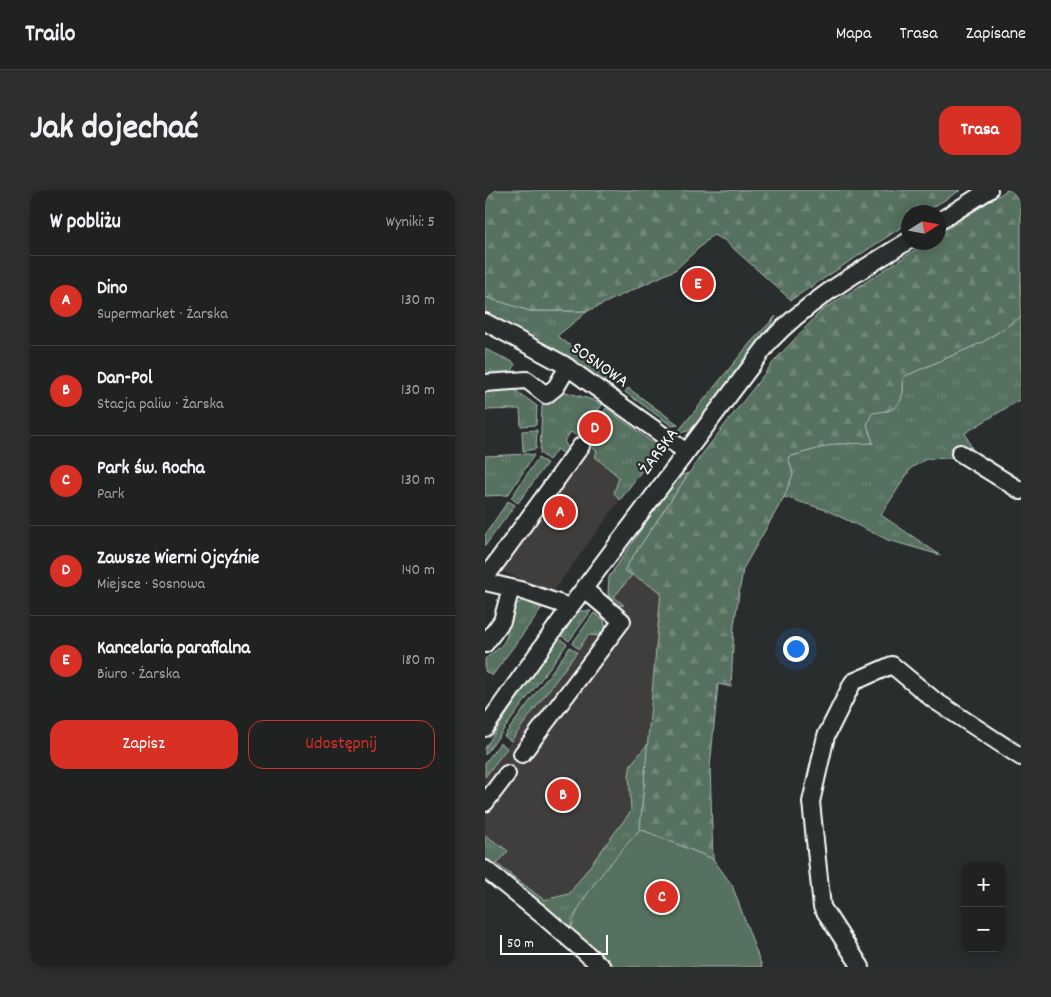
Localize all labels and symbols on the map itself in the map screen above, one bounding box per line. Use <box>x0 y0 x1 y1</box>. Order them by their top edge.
north arrow <box>901 205 946 250</box>
pin: E <box>682 265 714 303</box>
street label: SOSNOWA <box>565 337 633 395</box>
pin: D <box>579 409 611 447</box>
street label: ŻARSKA <box>634 423 686 481</box>
pin: A <box>544 493 576 531</box>
your location <box>783 636 809 662</box>
pin: B <box>547 776 579 814</box>
pin: C <box>646 878 678 916</box>
scale bar <box>500 932 607 955</box>

